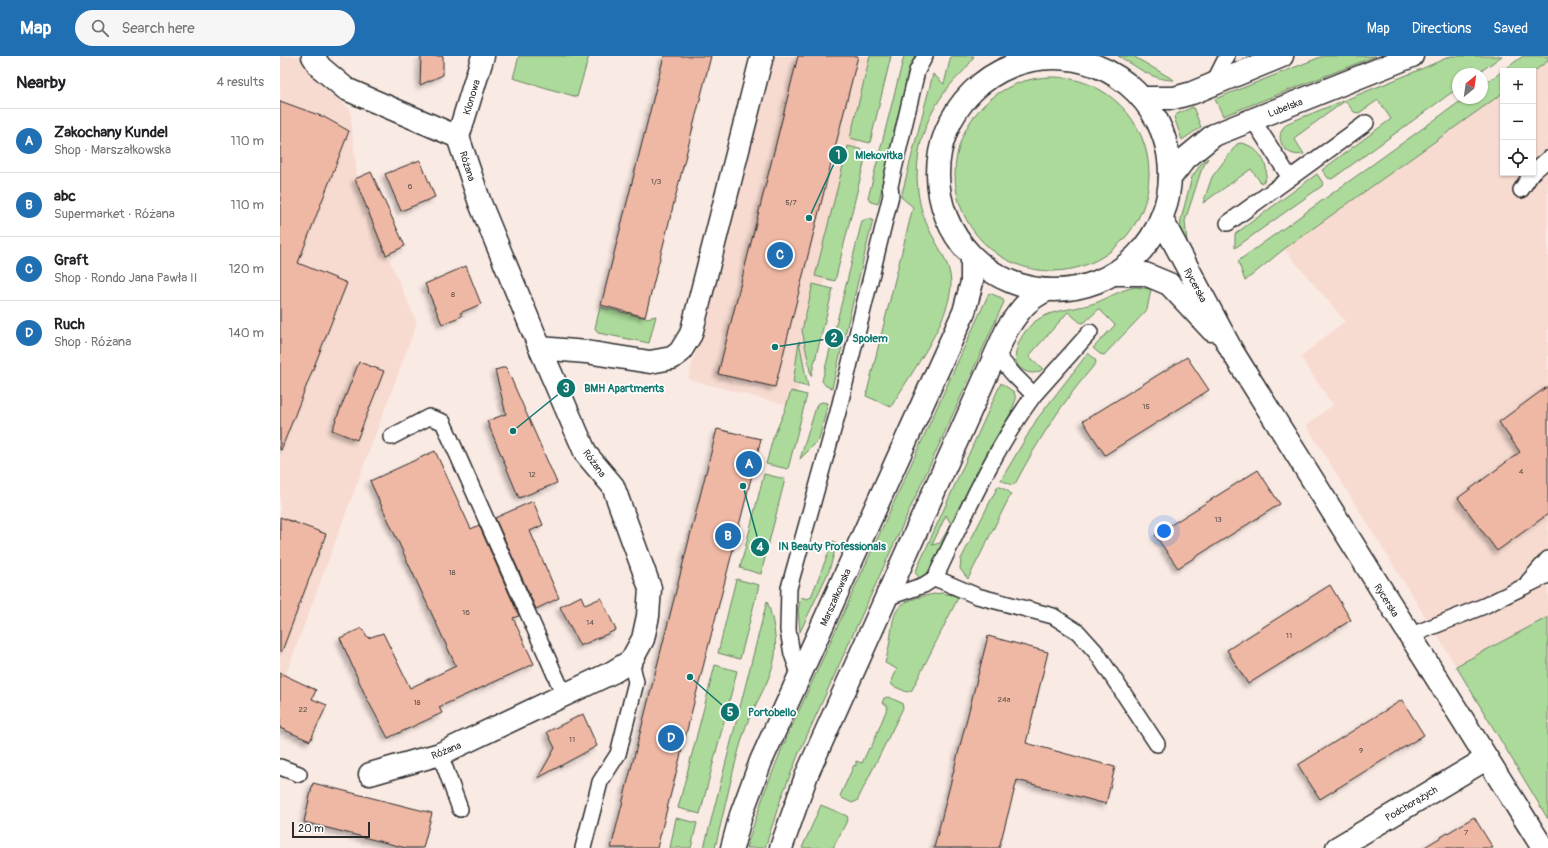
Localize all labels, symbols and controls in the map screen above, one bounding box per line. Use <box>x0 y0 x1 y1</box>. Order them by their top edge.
search box <box>75 10 355 46</box>
text: Map <box>20 16 51 40</box>
icon: search <box>89 17 111 39</box>
text: Search here <box>121 19 195 38</box>
text: Map <box>1367 20 1390 37</box>
text: Directions <box>1412 20 1471 37</box>
text: Saved <box>1493 20 1528 37</box>
north arrow <box>1452 68 1488 104</box>
map controls <box>1500 68 1536 176</box>
button: + <box>1500 68 1536 104</box>
text: Nearby <box>16 72 65 93</box>
text: 4 results <box>217 74 264 90</box>
street label: Klonowa <box>461 78 483 116</box>
street label: Lubelska <box>1266 96 1305 120</box>
button: − <box>1500 104 1536 140</box>
text: Zakochany Kundel <box>54 123 168 142</box>
text: A <box>25 133 33 149</box>
text: 110 m <box>231 133 264 149</box>
button: locate <box>1500 140 1536 176</box>
text: Shop · Marszałkowska <box>54 142 171 158</box>
callout: Mlekovitka <box>828 143 911 166</box>
text: 1 <box>836 148 840 163</box>
text: Mlekovitka <box>855 149 903 162</box>
street label: Różana <box>457 150 478 183</box>
house number: 1/3 <box>651 177 662 186</box>
house number: 6 <box>408 182 413 191</box>
text: abc <box>54 187 76 206</box>
text: B <box>25 197 33 213</box>
text: 110 m <box>231 197 264 213</box>
house number: 5/7 <box>785 198 797 207</box>
text: Supermarket · Różana <box>54 206 175 222</box>
pin: C <box>767 240 793 270</box>
text: Graft <box>54 251 88 270</box>
text: C <box>25 261 33 277</box>
text: 120 m <box>228 261 264 277</box>
street label: Rycerska <box>1181 266 1209 305</box>
text: Shop · Rondo Jana Pawła II <box>54 270 197 286</box>
house number: 8 <box>451 290 455 299</box>
text: Ruch <box>54 315 85 334</box>
text: D <box>25 325 33 341</box>
text: 140 m <box>228 325 264 341</box>
callout: Społem <box>824 326 896 349</box>
text: 2 <box>831 331 838 346</box>
text: Społem <box>852 332 888 345</box>
text: Shop · Różana <box>54 334 131 350</box>
callout: BMH Apartments <box>556 377 672 400</box>
text: 3 <box>563 381 570 396</box>
text: BMH Apartments <box>584 382 664 395</box>
house number: 15 <box>1142 402 1150 411</box>
street label: Różana <box>580 447 608 480</box>
pin: A <box>736 449 762 479</box>
house number: 4 <box>1519 467 1524 476</box>
house number: 12 <box>528 470 536 479</box>
house number: 13 <box>1214 515 1222 524</box>
pin: B <box>715 521 741 551</box>
your location <box>1154 521 1174 541</box>
callout: IN Beauty Professionals <box>750 535 894 558</box>
text: 4 <box>756 540 764 555</box>
text: IN Beauty Professionals <box>778 540 886 553</box>
street label: Marszałkowska <box>818 566 854 628</box>
house number: 18 <box>448 568 456 577</box>
street label: Rycerska <box>1371 582 1401 620</box>
house number: 16 <box>462 608 470 617</box>
house number: 14 <box>586 618 594 627</box>
house number: 11 <box>1286 631 1292 640</box>
house number: 24a <box>998 695 1011 704</box>
house number: 18 <box>413 698 421 707</box>
callout: Portobello <box>720 700 805 723</box>
house number: 22 <box>299 705 308 714</box>
text: 5 <box>727 705 734 720</box>
text: Portobello <box>748 706 796 719</box>
pin: D <box>658 723 684 753</box>
house number: 11 <box>569 735 575 744</box>
street label: Różana <box>430 739 463 762</box>
house number: 9 <box>1359 746 1363 755</box>
street label: Podchorążych <box>1383 783 1440 824</box>
scale bar <box>292 820 370 839</box>
text: 20 m <box>298 822 324 835</box>
house number: 7 <box>1464 828 1469 837</box>

